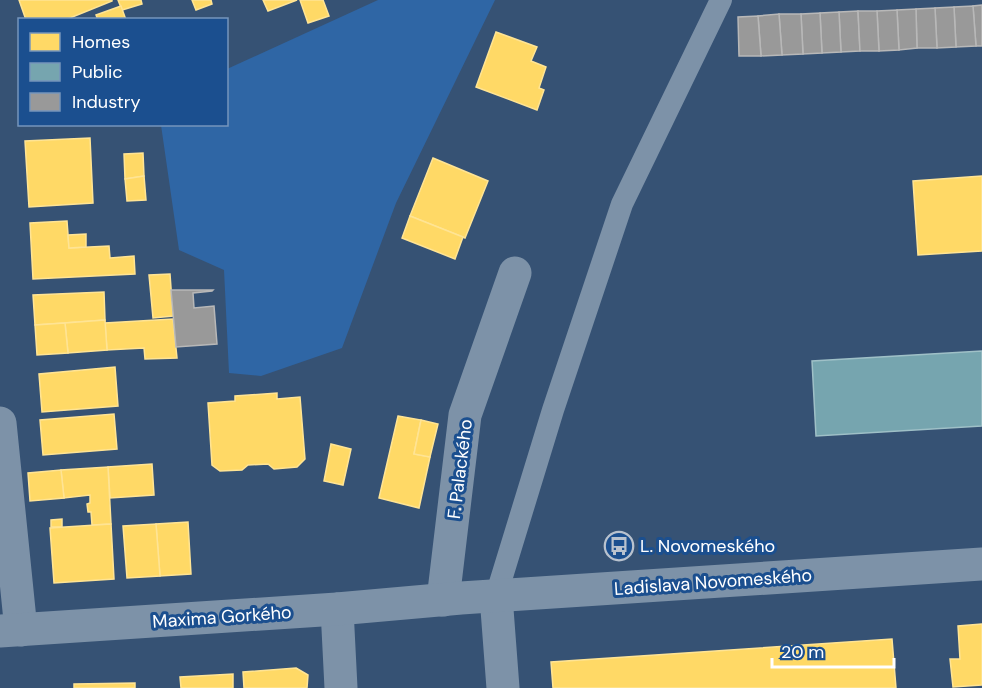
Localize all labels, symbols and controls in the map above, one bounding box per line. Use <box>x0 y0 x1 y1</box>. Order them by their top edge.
legend <box>18 18 228 126</box>
text: Homes <box>72 30 130 54</box>
text: Public <box>72 60 123 84</box>
text: Industry <box>72 90 141 114</box>
street label: F. Palackého <box>442 418 478 520</box>
bus stop icon: L. Novomeského <box>603 530 635 562</box>
place label: L. Novomeského <box>640 534 775 558</box>
street label: Ladislava Novomeského <box>613 563 813 601</box>
street label: Maxima Gorkého <box>152 600 292 634</box>
scale bar <box>772 631 894 669</box>
text: 20 m <box>781 640 824 664</box>

